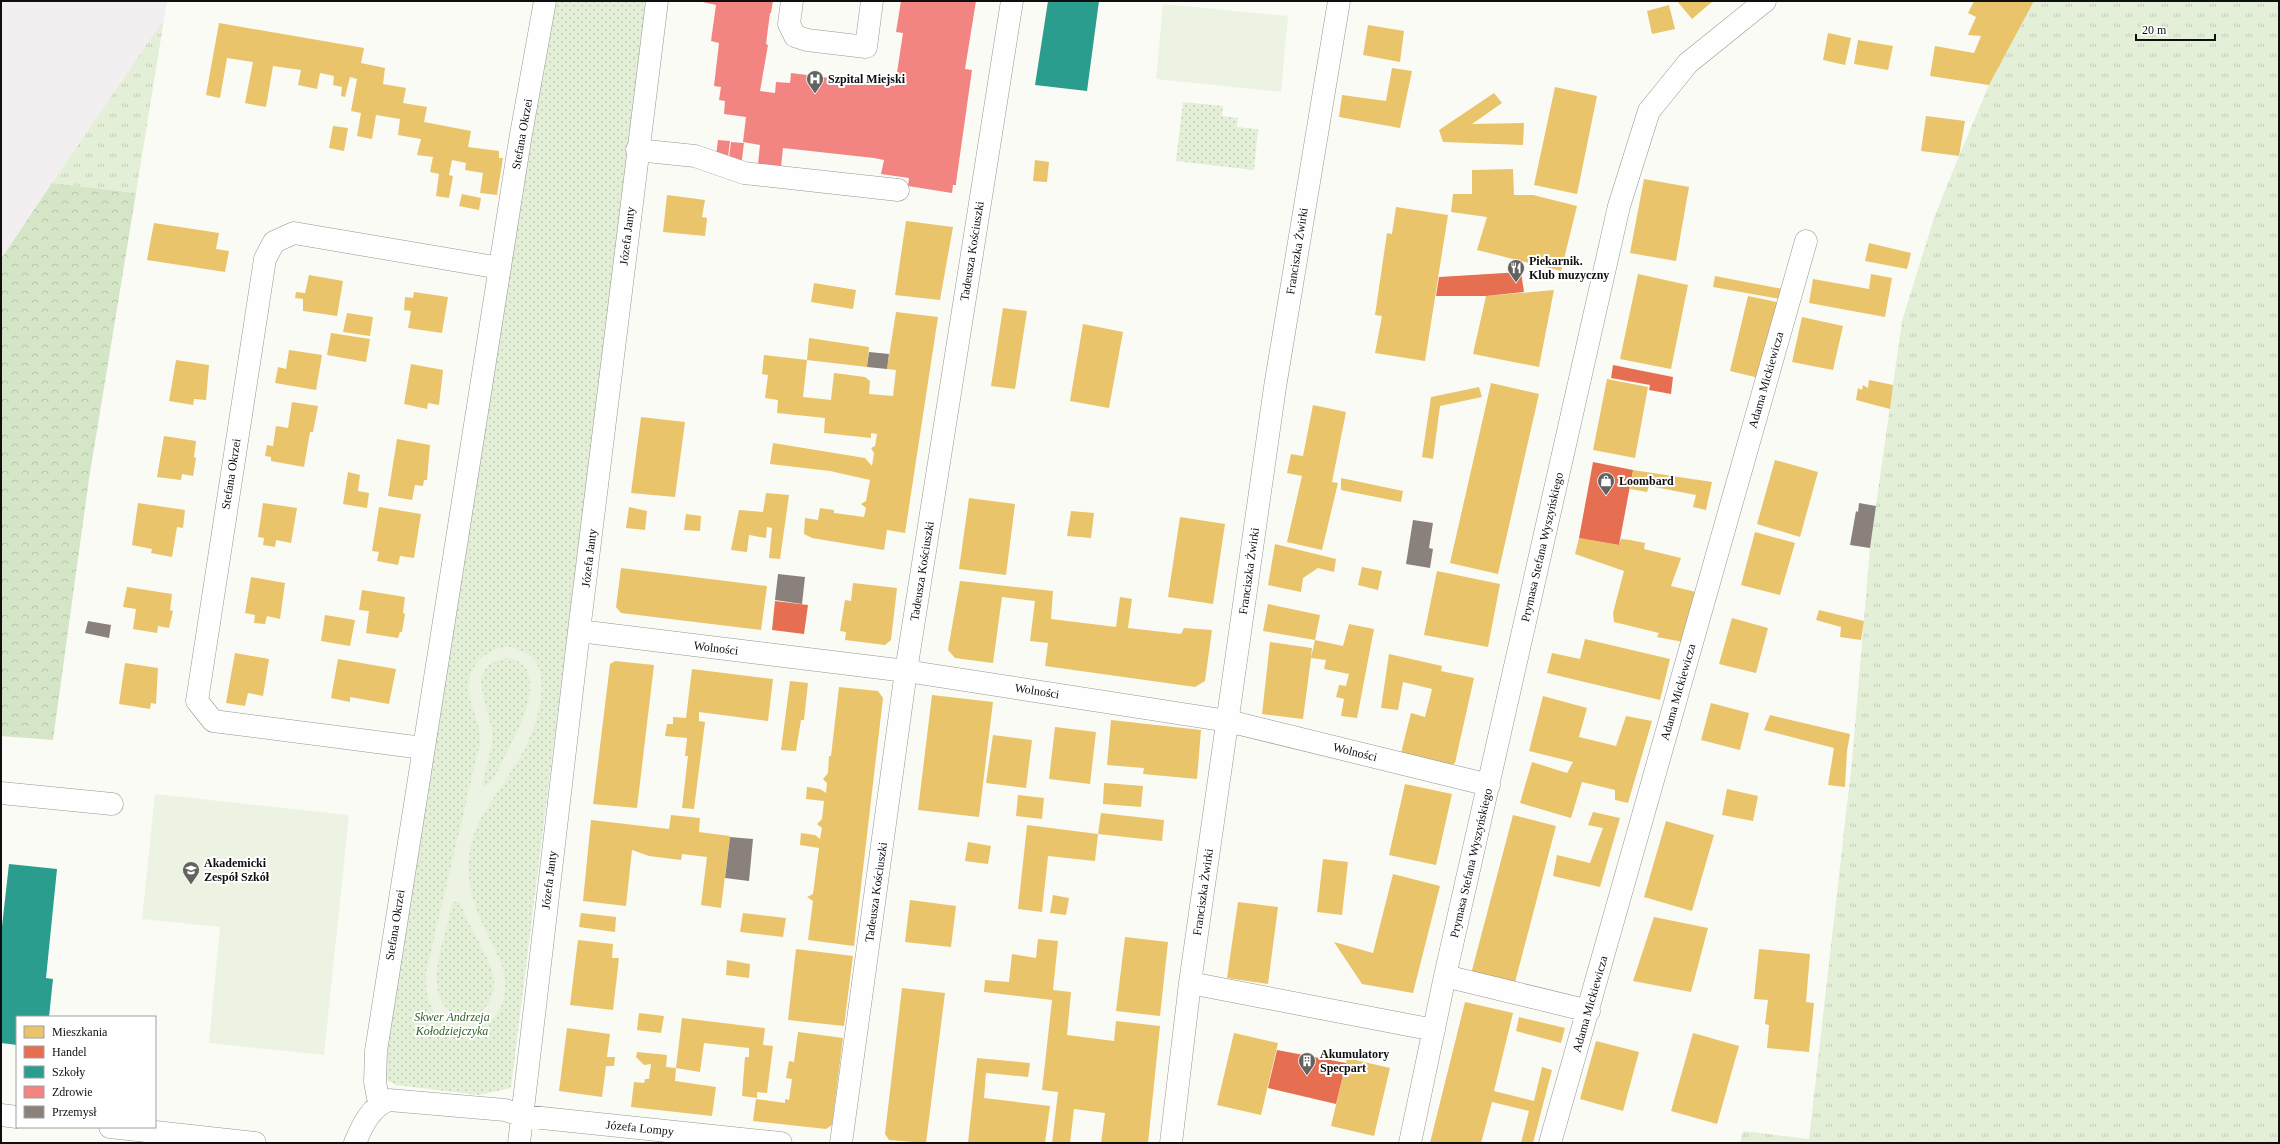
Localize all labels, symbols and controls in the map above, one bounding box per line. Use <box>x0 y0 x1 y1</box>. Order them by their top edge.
scale bar <box>2136 16 2215 42</box>
text: 20 m <box>2142 23 2167 37</box>
hospital icon: Szpital Miejski <box>805 69 825 94</box>
place label: Szpital Miejski <box>828 72 906 86</box>
street label: Stefana Okrzei <box>509 97 535 170</box>
street label: Tadeusza Kościuszki <box>957 199 987 302</box>
street label: Józefa Janty <box>616 206 638 266</box>
street label: Franciszka Żwirki <box>1283 206 1311 295</box>
place label: Piekarnik. Klub muzyczny <box>1529 254 1609 282</box>
restaurant icon: Piekarnik. Klub muzyczny <box>1506 258 1526 283</box>
street label: Adama Mickiewicza <box>1746 330 1787 430</box>
street label: Stefana Okrzei <box>218 437 244 510</box>
street label: Prymasa Stefana Wyszyńskiego <box>1518 471 1566 623</box>
shop icon: Loombard <box>1596 471 1616 496</box>
place label: Loombard <box>1619 474 1674 488</box>
street label: Tadeusza Kościuszki <box>907 519 937 622</box>
street label: Franciszka Żwirki <box>1236 526 1262 615</box>
street label: Józefa Janty <box>578 528 600 588</box>
street label: Wolności <box>693 638 740 658</box>
street label: Adama Mickiewicza <box>1658 642 1699 742</box>
street label: Wolności <box>1014 681 1061 702</box>
street label: Wolności <box>1331 740 1379 764</box>
street label: Prymasa Stefana Wyszyńskiego <box>1447 787 1495 939</box>
street label: Tadeusza Kościuszki <box>862 840 890 943</box>
street label: Franciszka Żwirki <box>1190 847 1216 936</box>
street label: Józefa Janty <box>538 850 560 910</box>
place label: Akademicki Zespół Szkół <box>204 856 270 884</box>
school or university icon: Akademicki Zespół Szkół <box>181 860 201 885</box>
street label: Stefana Okrzei <box>382 888 408 961</box>
street label: Adama Mickiewicza <box>1570 954 1611 1054</box>
park label: Skwer Andrzeja Kołodziejczyka <box>414 1010 490 1038</box>
legend <box>16 1016 156 1128</box>
text: Mieszkania <box>52 1025 108 1039</box>
text: Handel <box>52 1045 87 1059</box>
place label: Akumulatory Specpart <box>1320 1047 1389 1075</box>
building icon: Akumulatory Specpart <box>1297 1051 1317 1076</box>
text: Szkoły <box>52 1065 85 1079</box>
text: Zdrowie <box>52 1085 93 1099</box>
text: Przemysł <box>52 1105 97 1119</box>
street label: Józefa Lompy <box>605 1117 675 1139</box>

